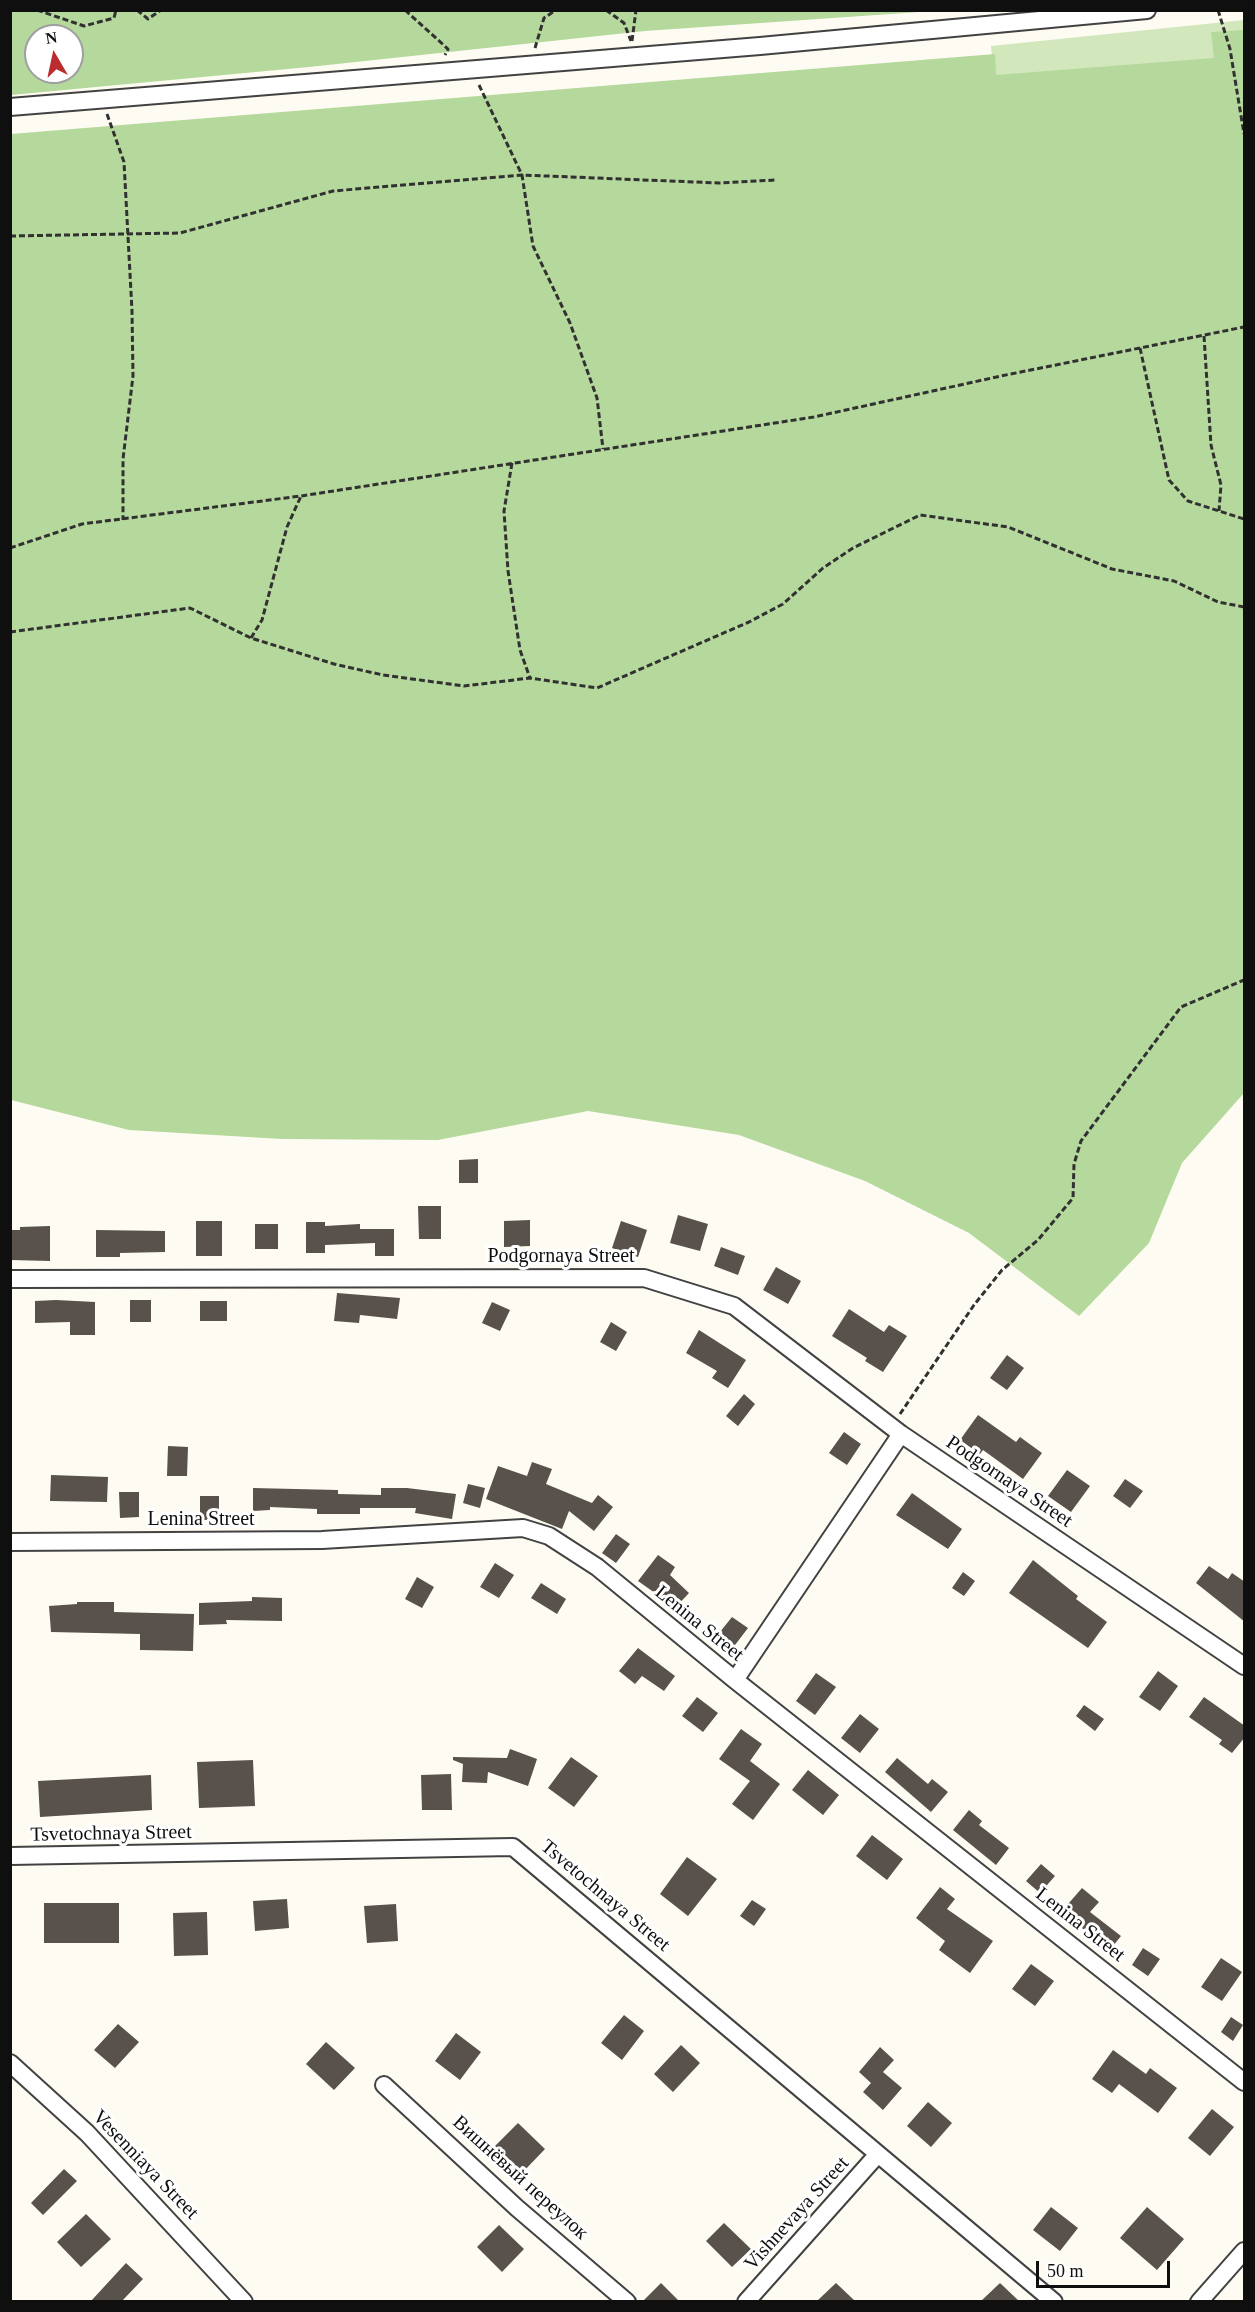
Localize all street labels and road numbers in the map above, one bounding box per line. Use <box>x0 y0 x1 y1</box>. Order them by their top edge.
street label: Podgornaya Street <box>487 1245 635 1269</box>
street label: Podgornaya Street <box>941 1431 1077 1533</box>
street label: Lenina Street <box>147 1508 255 1532</box>
street label: Lenina Street <box>650 1581 748 1667</box>
street label: Tsvetochnaya Street <box>30 1821 192 1847</box>
street label: Tsvetochnaya Street <box>535 1835 675 1957</box>
street label: Lenina Street <box>1030 1883 1130 1967</box>
street label: Vesenniaya Street <box>87 2105 203 2225</box>
street label: Вишнёвый переулок <box>447 2111 593 2245</box>
street label: Vishnevaya Street <box>740 2152 854 2276</box>

